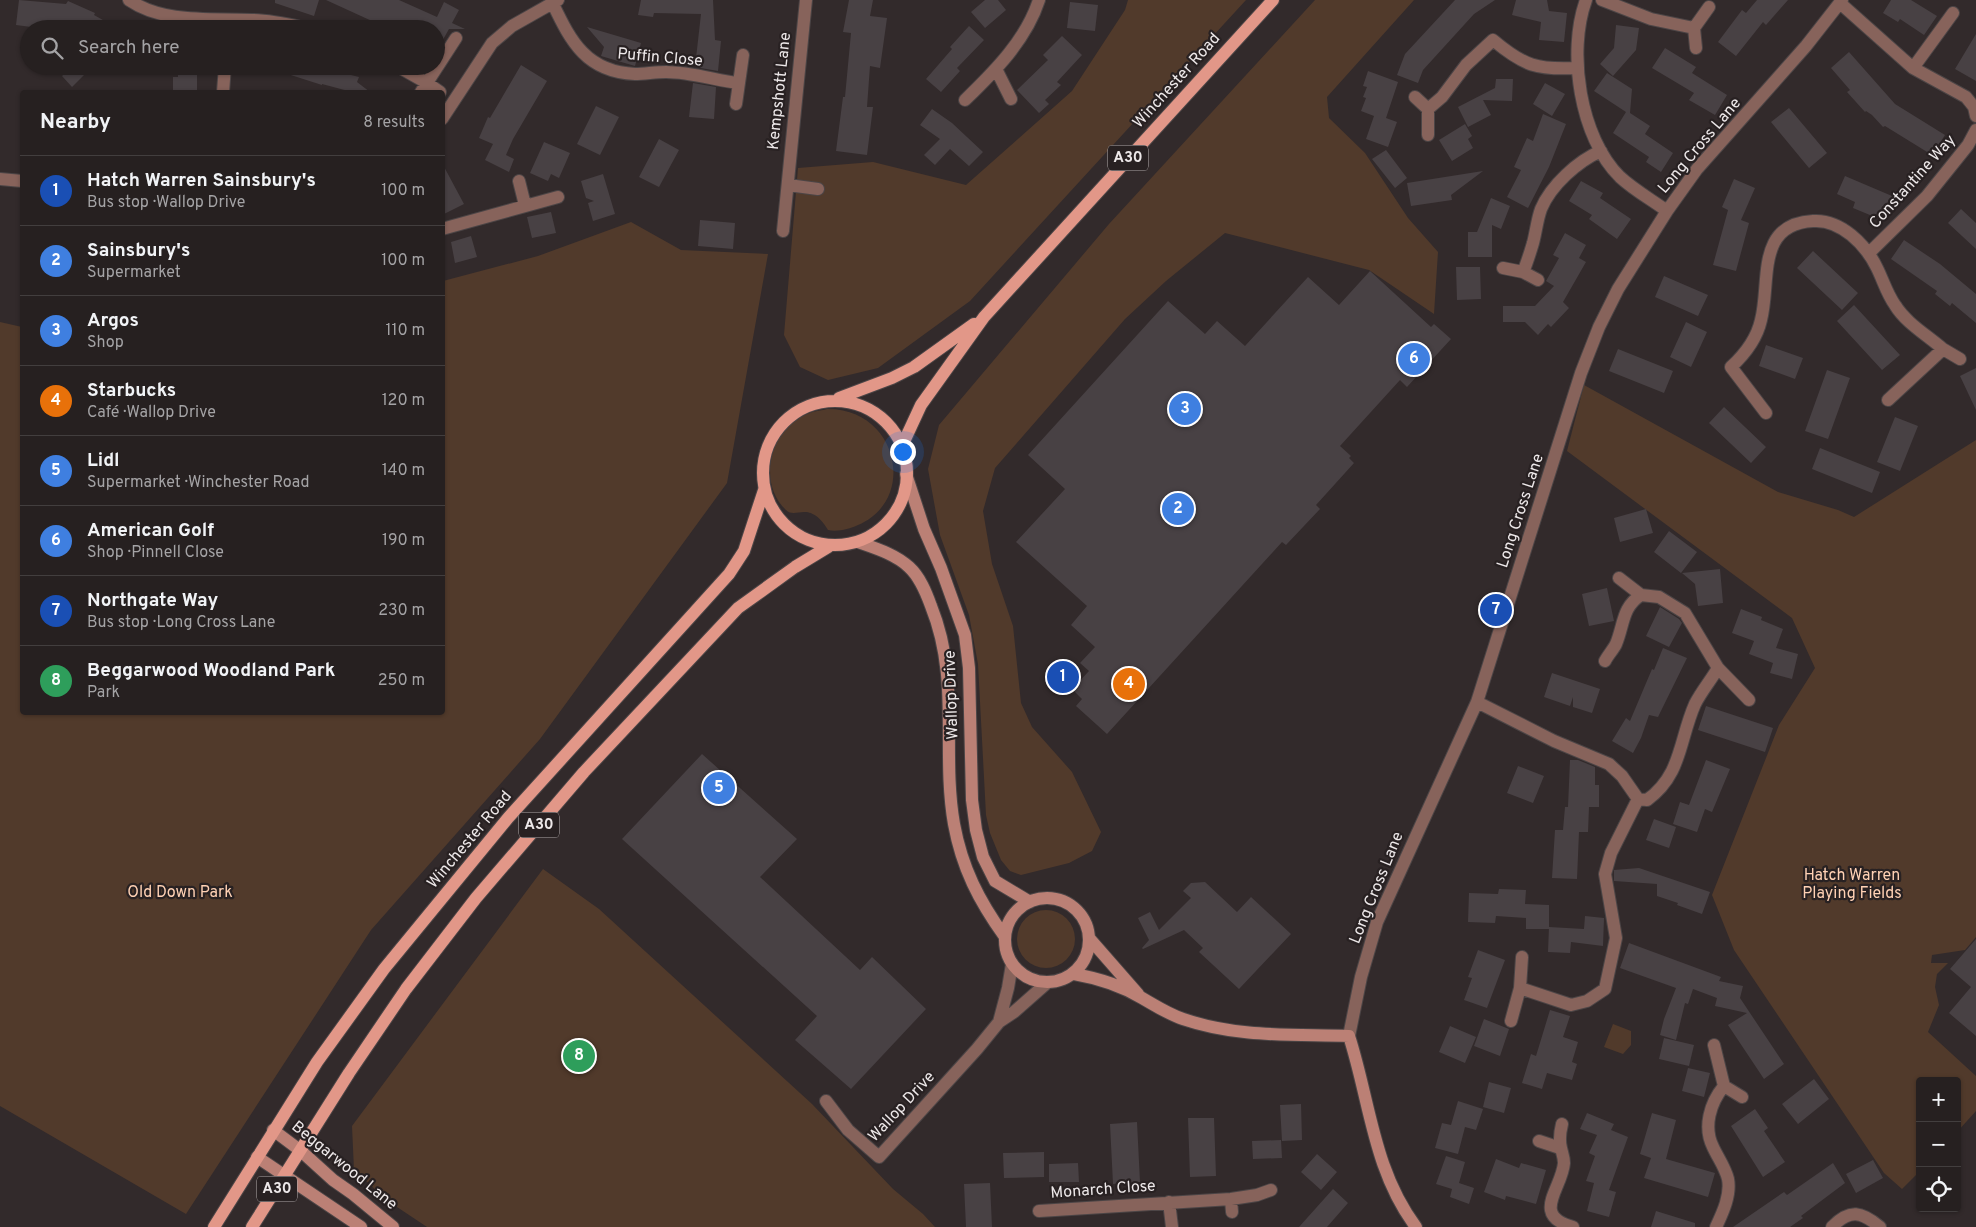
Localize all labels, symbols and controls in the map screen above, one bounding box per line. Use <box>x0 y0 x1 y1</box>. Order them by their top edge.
search box <box>20 20 445 75</box>
street label: Winchester Road <box>1129 29 1225 133</box>
street label: Kempshott Lane <box>764 31 796 151</box>
icon: search <box>38 34 66 62</box>
text: Search here <box>78 36 180 60</box>
street label: Puffin Close <box>616 44 704 72</box>
street label: Long Cross Lane <box>1654 94 1746 198</box>
text: Nearby <box>40 109 111 136</box>
text: 8 results <box>363 113 425 133</box>
street label: Constantine Way <box>1865 131 1961 233</box>
road number: A30 <box>1108 146 1148 170</box>
text: Hatch Warren Sainsbury's <box>87 169 316 193</box>
text: 1 <box>53 181 59 201</box>
text: 100 m <box>381 181 425 201</box>
text: Bus stop · Wallop Drive <box>87 193 245 213</box>
text: Sainsbury's <box>87 239 190 263</box>
text: 2 <box>51 251 61 271</box>
text: 100 m <box>381 251 425 271</box>
text: Supermarket <box>87 263 181 283</box>
text: Argos <box>87 309 139 333</box>
text: 3 <box>51 321 61 341</box>
text: 110 m <box>385 321 425 341</box>
text: Shop <box>87 333 124 353</box>
pin: 6 <box>1398 340 1430 378</box>
text: Starbucks <box>87 379 176 403</box>
pin: 3 <box>1169 390 1201 428</box>
text: 4 <box>51 391 61 411</box>
text: 120 m <box>382 391 425 411</box>
text: Café · Wallop Drive <box>87 403 216 423</box>
your location <box>890 439 916 465</box>
text: Lidl <box>87 449 120 473</box>
street label: Long Cross Lane <box>1493 451 1549 571</box>
text: 5 <box>51 461 61 481</box>
text: 140 m <box>382 461 425 481</box>
text: Supermarket · Winchester Road <box>87 473 310 493</box>
pin: 2 <box>1162 490 1194 528</box>
text: American Golf <box>87 519 214 543</box>
text: 6 <box>51 531 61 551</box>
text: 190 m <box>382 531 425 551</box>
text: Shop · Pinnell Close <box>87 543 224 563</box>
text: Northgate Way <box>87 589 218 613</box>
pin: 7 <box>1480 591 1512 629</box>
text: 7 <box>52 601 60 621</box>
text: 230 m <box>378 601 425 621</box>
text: Bus stop · Long Cross Lane <box>87 613 275 633</box>
street label: Wallop Drive <box>940 650 964 740</box>
pin: 1 <box>1047 658 1079 696</box>
text: Beggarwood Woodland Park <box>87 659 335 683</box>
pin: 4 <box>1113 665 1145 703</box>
text: 8 <box>51 671 61 691</box>
text: 250 m <box>378 671 425 691</box>
text: Park <box>87 683 120 703</box>
pin: 5 <box>703 769 735 807</box>
street label: Winchester Road <box>423 787 517 893</box>
road number: A30 <box>519 812 559 838</box>
street label: Long Cross Lane <box>1345 829 1409 947</box>
park label: Hatch Warren Playing Fields <box>1802 866 1902 904</box>
park label: Old Down Park <box>127 883 233 903</box>
pin: 8 <box>563 1037 595 1075</box>
street label: Wallop Drive <box>864 1067 940 1147</box>
map controls <box>1916 1077 1961 1212</box>
button: + <box>1916 1077 1961 1122</box>
street label: Beggarwood Lane <box>287 1117 401 1215</box>
button: − <box>1916 1122 1961 1167</box>
button: locate <box>1916 1167 1961 1212</box>
road number: A30 <box>257 1176 297 1202</box>
street label: Monarch Close <box>1050 1176 1156 1204</box>

